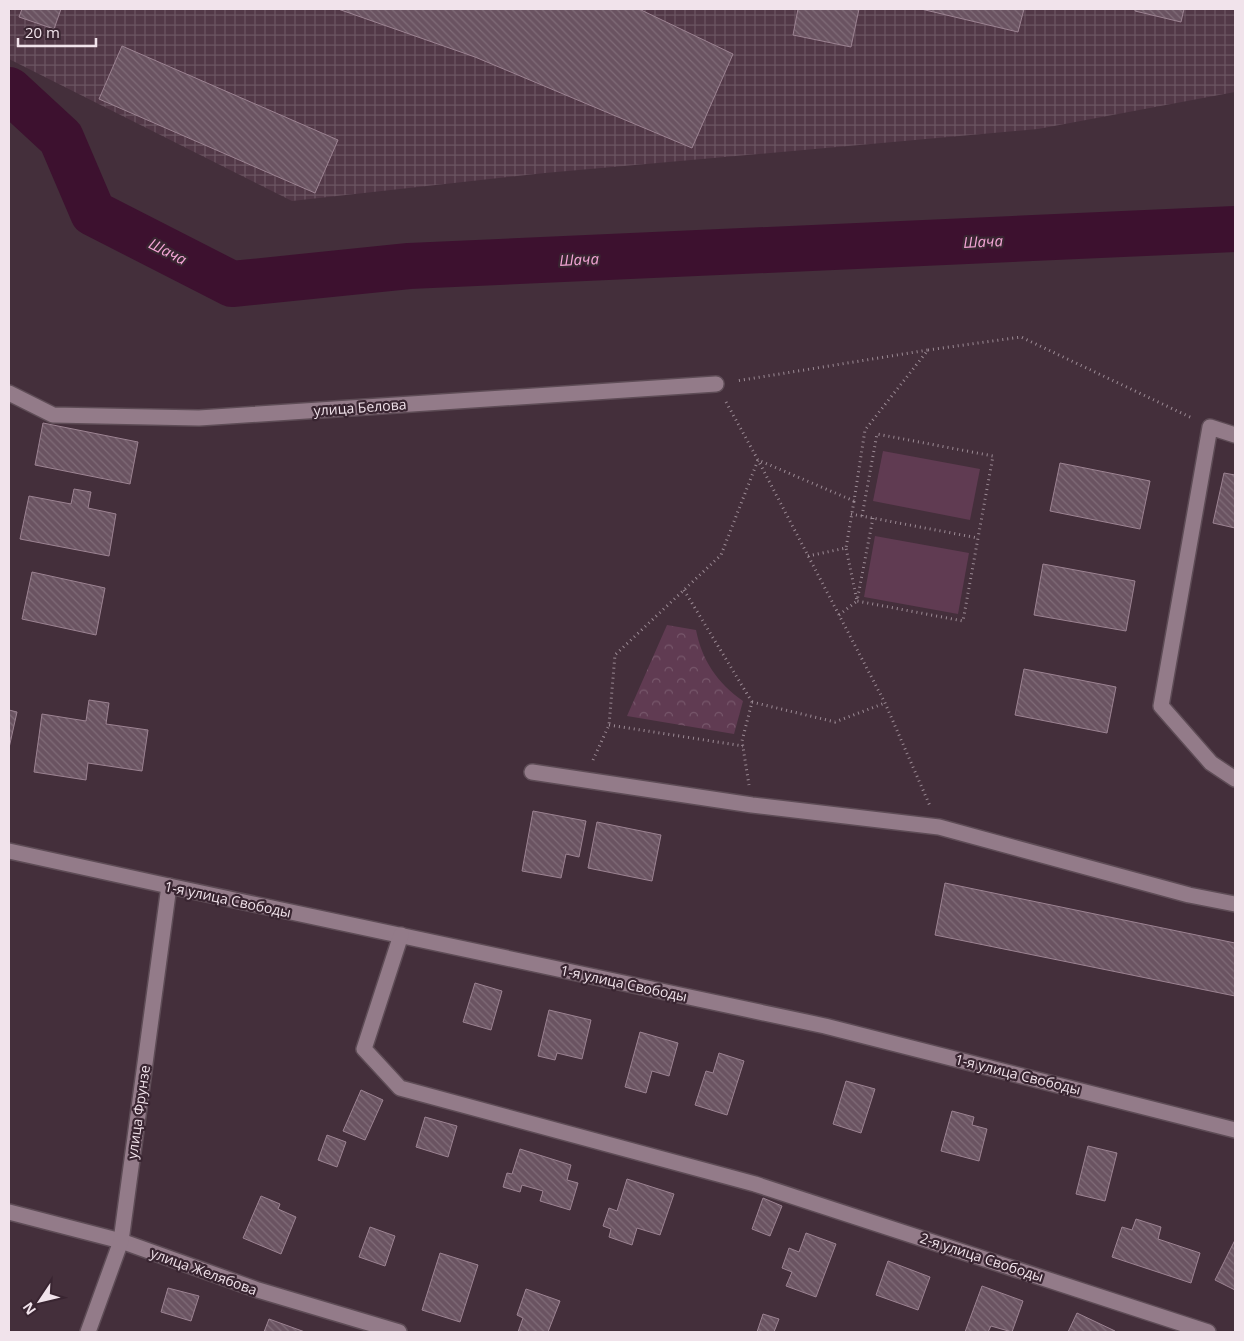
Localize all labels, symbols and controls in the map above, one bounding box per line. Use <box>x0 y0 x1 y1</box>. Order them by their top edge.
scale bar <box>18 15 95 47</box>
text: 20 m <box>25 22 60 42</box>
water label: Шача <box>963 230 1004 252</box>
water label: Шача <box>146 233 191 269</box>
water label: Шача <box>559 248 600 270</box>
street label: улица Белова <box>313 394 407 420</box>
street label: 1-я улица Свободы <box>163 876 293 922</box>
street label: 1-я улица Свободы <box>559 960 689 1006</box>
street label: 1-я улица Свободы <box>953 1049 1083 1099</box>
street label: улица Фрунзе <box>122 1064 154 1160</box>
street label: 2-я улица Свободы <box>918 1228 1046 1286</box>
street label: улица Желябова <box>148 1243 260 1299</box>
north arrow <box>15 1276 65 1326</box>
text: N <box>18 1299 40 1319</box>

